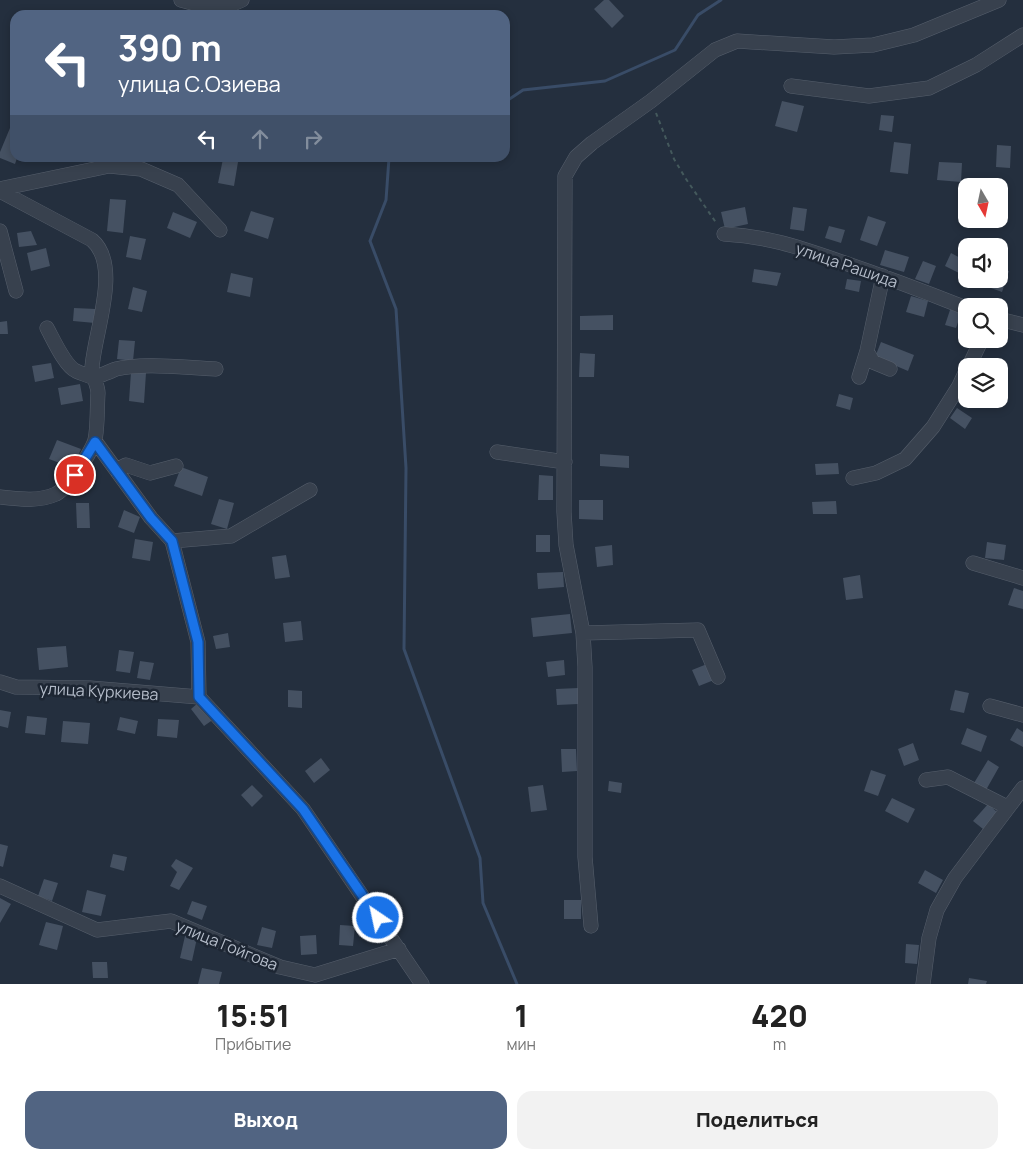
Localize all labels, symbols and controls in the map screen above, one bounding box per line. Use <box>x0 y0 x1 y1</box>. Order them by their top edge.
text: 390 m <box>118 24 222 72</box>
icon: left <box>35 30 100 95</box>
text: улица С.Озиева <box>118 69 281 99</box>
icon: left <box>193 125 221 153</box>
icon: ahead <box>246 125 274 153</box>
icon: right <box>299 125 327 153</box>
north arrow <box>958 178 1008 228</box>
map controls <box>958 178 1008 408</box>
street label: улица Рашида <box>793 237 901 293</box>
button: sound <box>958 238 1008 288</box>
button: search <box>958 298 1008 348</box>
button: layers <box>958 358 1008 408</box>
pin <box>54 454 96 496</box>
icon: arrive <box>61 461 89 489</box>
street label: улица Куркиева <box>39 677 159 705</box>
position arrow <box>351 891 403 943</box>
street label: улица Гойгова <box>173 915 281 975</box>
text: 15:51 <box>217 995 290 1036</box>
text: 1 <box>514 995 528 1036</box>
text: 420 <box>751 995 808 1036</box>
text: Прибытие <box>215 1033 291 1055</box>
text: мин <box>506 1033 536 1055</box>
text: m <box>773 1033 786 1055</box>
button: Выход <box>25 1091 507 1149</box>
button: Поделиться <box>517 1091 998 1149</box>

